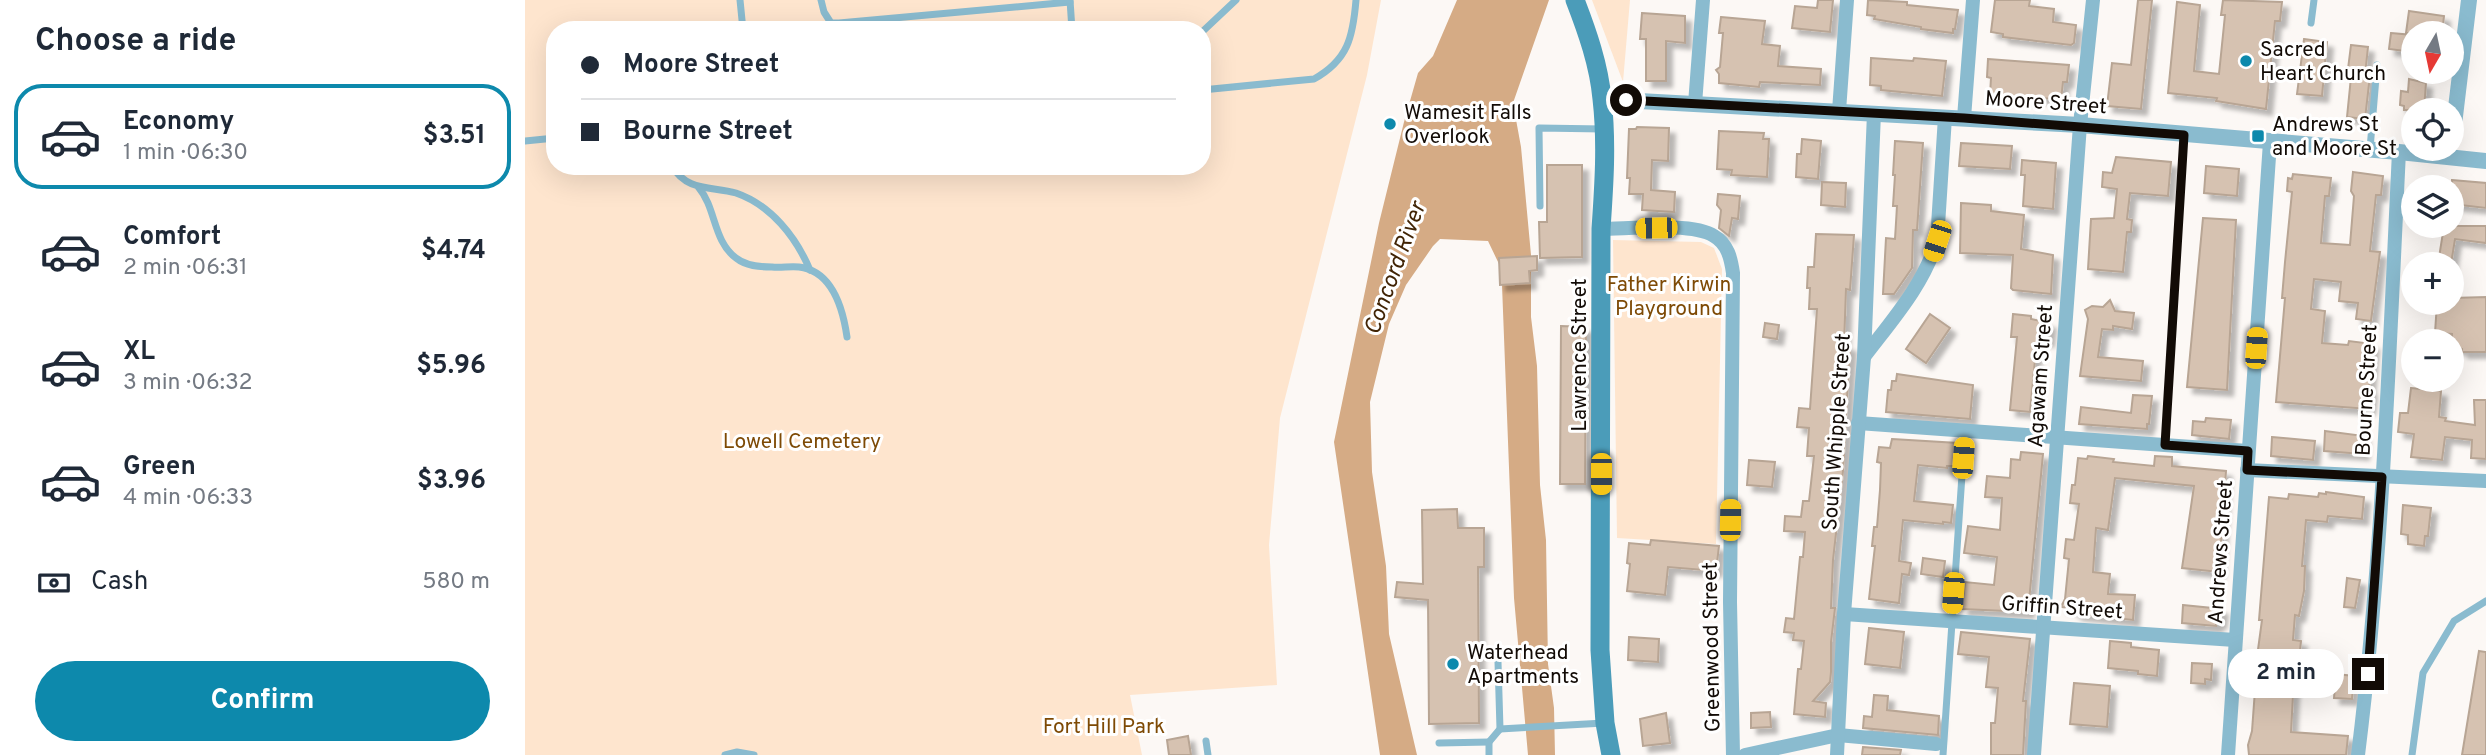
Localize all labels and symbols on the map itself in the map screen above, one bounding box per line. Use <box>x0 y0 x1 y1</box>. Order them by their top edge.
north arrow <box>2401 21 2464 84</box>
place label: Sacred Heart Church <box>2260 37 2386 88</box>
marker: Sacred Heart Church <box>2238 53 2254 69</box>
route start <box>1610 84 1642 116</box>
street label: Moore Street <box>1984 86 2108 121</box>
place label: Wamesit Falls Overlook <box>1404 100 1532 151</box>
place label: Andrews St and Moore St <box>2272 112 2397 163</box>
marker: Wamesit Falls Overlook <box>1382 116 1398 132</box>
marker: Andrews St and Moore St <box>2250 128 2266 144</box>
water label: Concord River <box>1359 196 1435 339</box>
car <box>1635 217 1678 239</box>
car <box>1921 218 1954 264</box>
park label: Father Kirwin Playground <box>1607 272 1731 323</box>
street label: Lawrence Street <box>1567 278 1594 432</box>
street label: Agawam Street <box>2023 304 2060 449</box>
street label: Bourne Street <box>2351 324 2384 457</box>
car <box>2245 326 2268 370</box>
street label: South Whipple Street <box>1817 333 1858 532</box>
park label: Lowell Cemetery <box>723 429 881 456</box>
car <box>1952 436 1975 480</box>
car <box>1591 453 1612 495</box>
street label: Andrews Street <box>2203 479 2240 625</box>
car <box>1720 499 1741 541</box>
street label: Greenwood Street <box>1698 562 1727 732</box>
car <box>1942 571 1965 615</box>
street label: Griffin Street <box>2000 591 2124 626</box>
place label: Waterhead Apartments <box>1467 640 1579 691</box>
callout: 2 min <box>2228 650 2343 698</box>
marker: Waterhead Apartments <box>1445 656 1461 672</box>
route end <box>2352 658 2384 690</box>
park label: Fort Hill Park <box>1043 714 1165 741</box>

